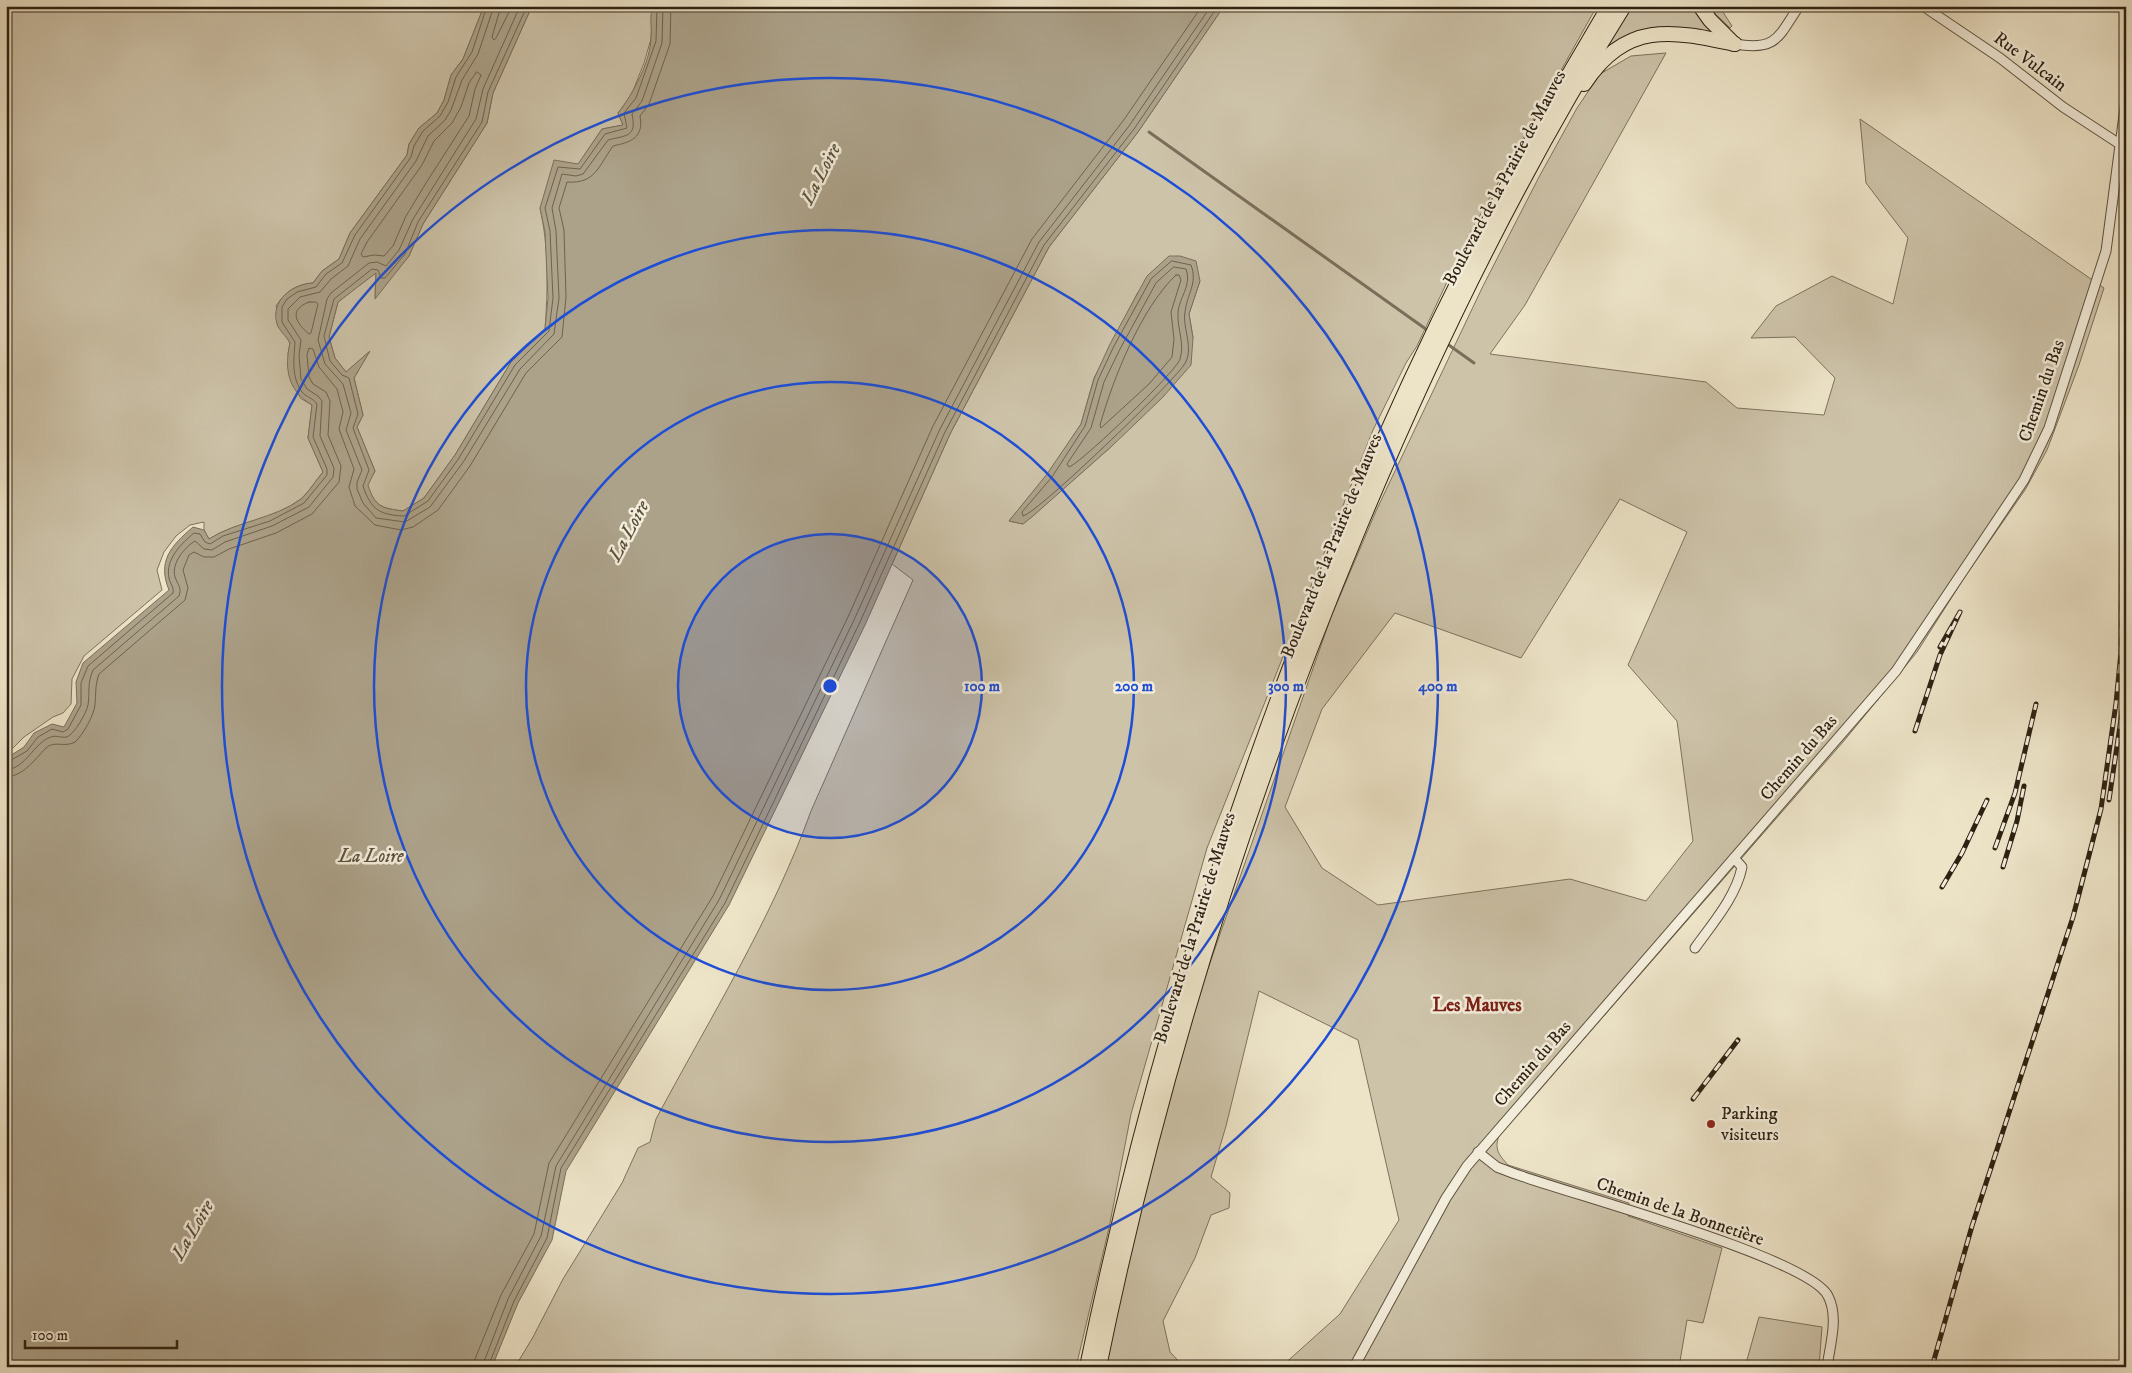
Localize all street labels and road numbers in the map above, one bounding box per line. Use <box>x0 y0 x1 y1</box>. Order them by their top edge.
street label: Rue Vulcain <box>1989 27 2071 97</box>
street label: Boulevard de la Prairie de Mauves <box>1439 67 1571 289</box>
street label: Chemin du Bas <box>2014 337 2070 445</box>
street label: Boulevard de la Prairie de Mauves <box>1277 430 1387 662</box>
street label: Chemin du Bas <box>1756 710 1842 806</box>
street label: Boulevard de la Prairie de Mauves <box>1149 810 1241 1046</box>
street label: Chemin du Bas <box>1490 1016 1576 1112</box>
street label: Chemin de la Bonnetière <box>1593 1173 1767 1251</box>

